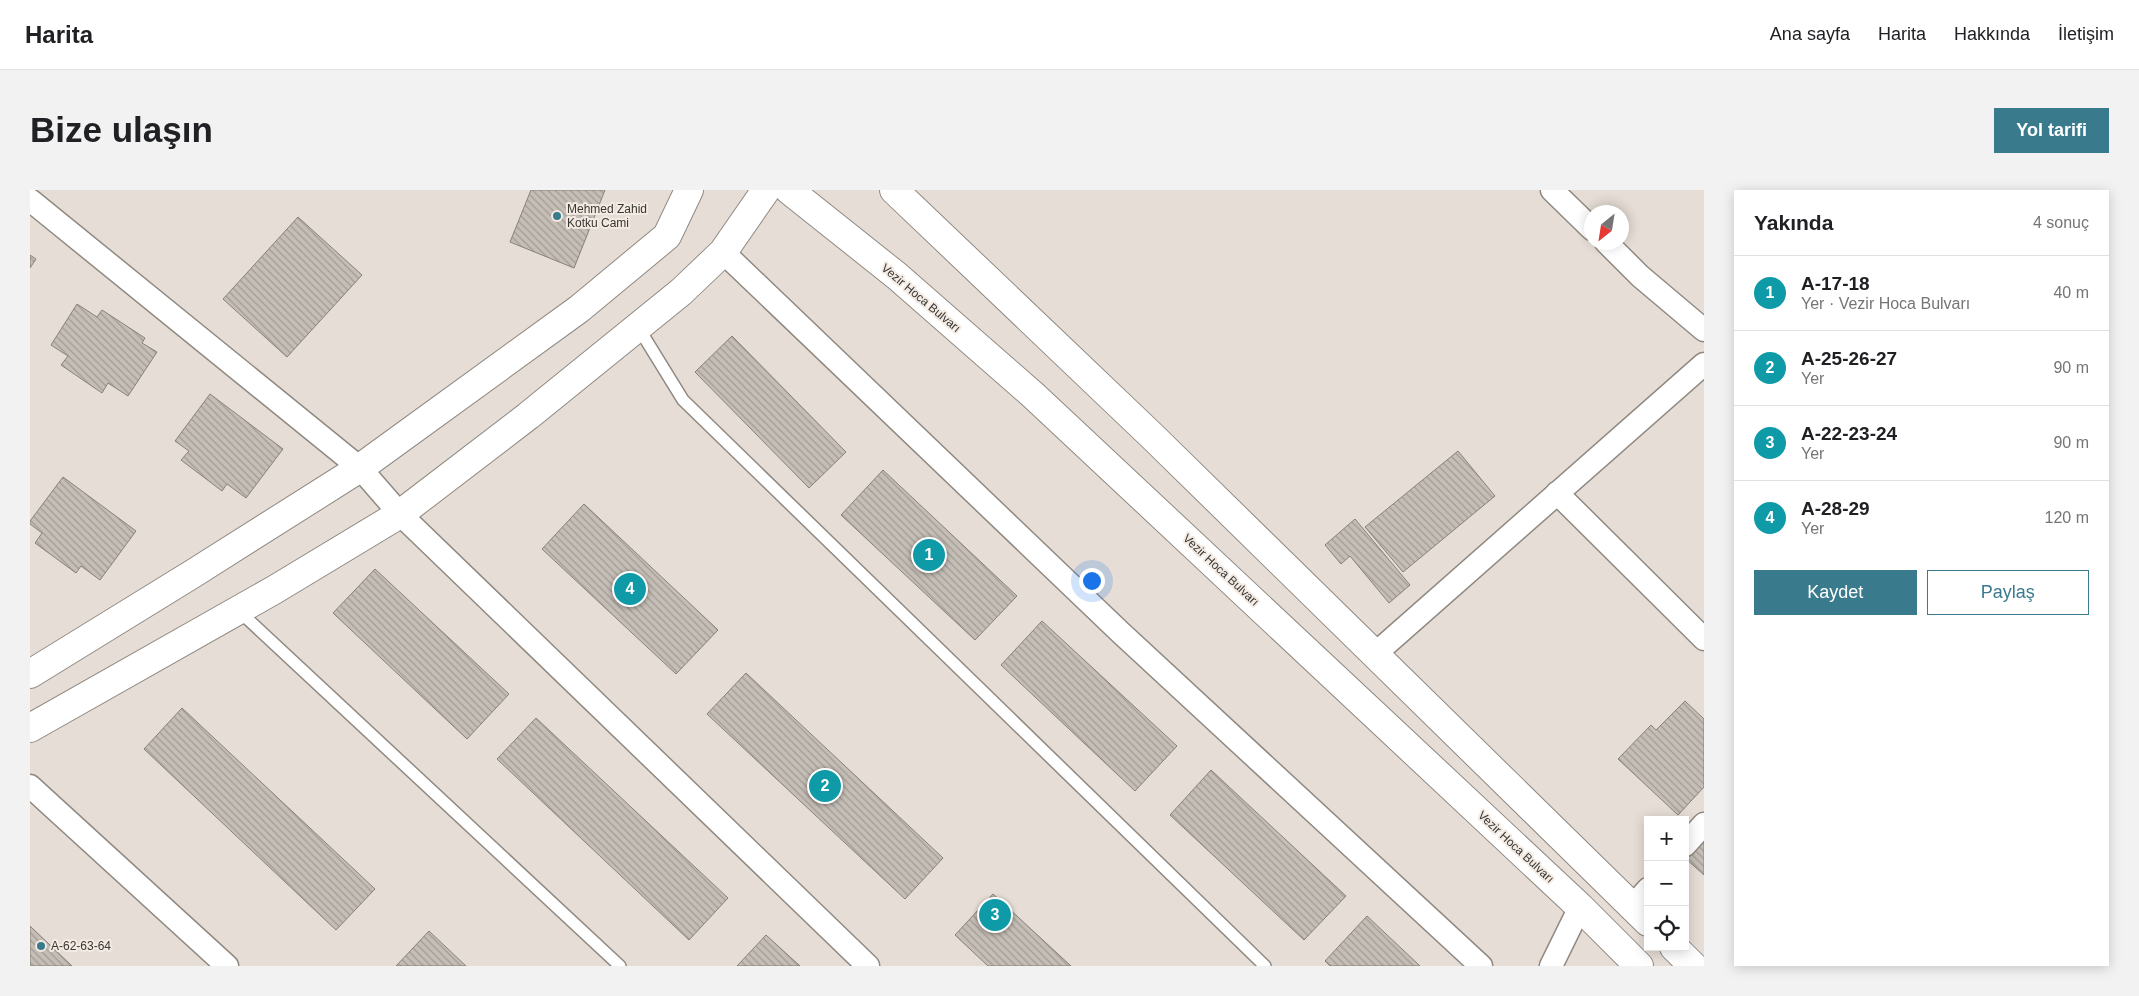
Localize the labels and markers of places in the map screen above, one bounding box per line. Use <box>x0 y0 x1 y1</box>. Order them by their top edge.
place label: Mehmed Zahid Kotku Cami <box>567 202 647 230</box>
marker: Mehmed Zahid Kotku Cami <box>551 210 563 222</box>
pin: 1 <box>913 536 945 574</box>
pin: 4 <box>614 570 646 608</box>
pin: 2 <box>809 767 841 805</box>
pin: 3 <box>979 896 1011 934</box>
place label: A-62-63-64 <box>51 939 111 953</box>
marker: A-62-63-64 <box>35 940 47 952</box>

